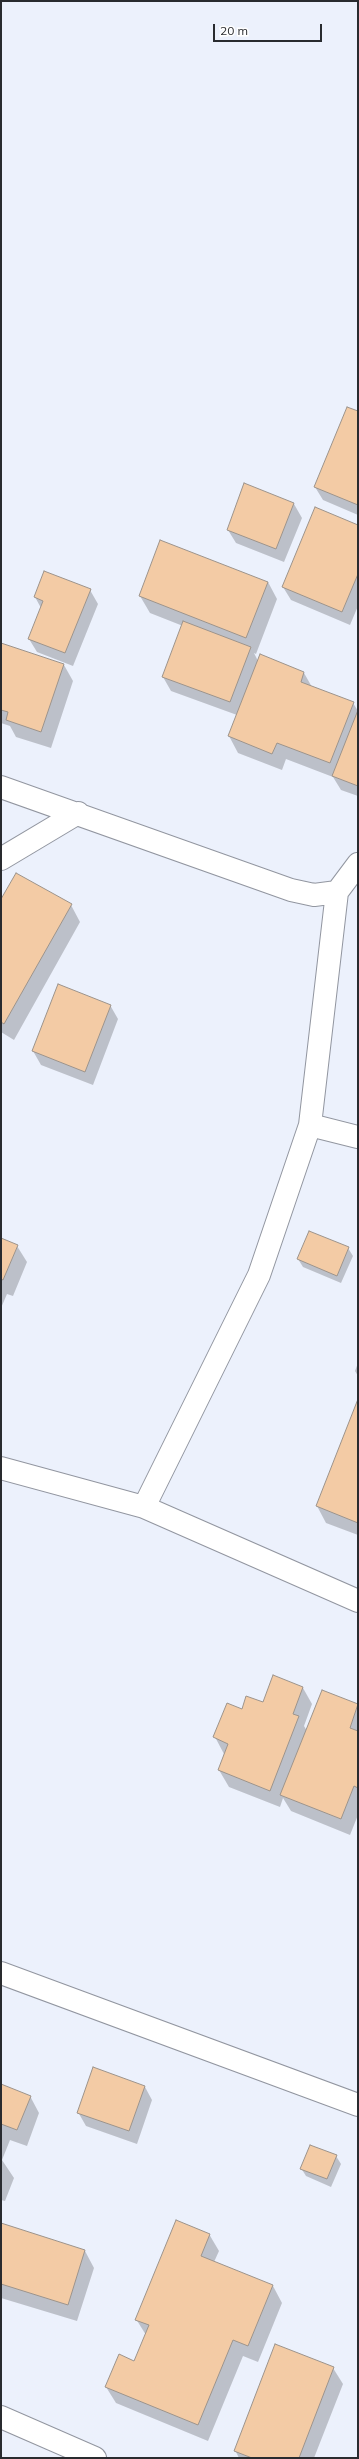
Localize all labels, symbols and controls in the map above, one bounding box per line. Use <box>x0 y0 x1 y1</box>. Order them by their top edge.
scale bar <box>215 16 324 42</box>
text: 20 m <box>220 23 248 38</box>

